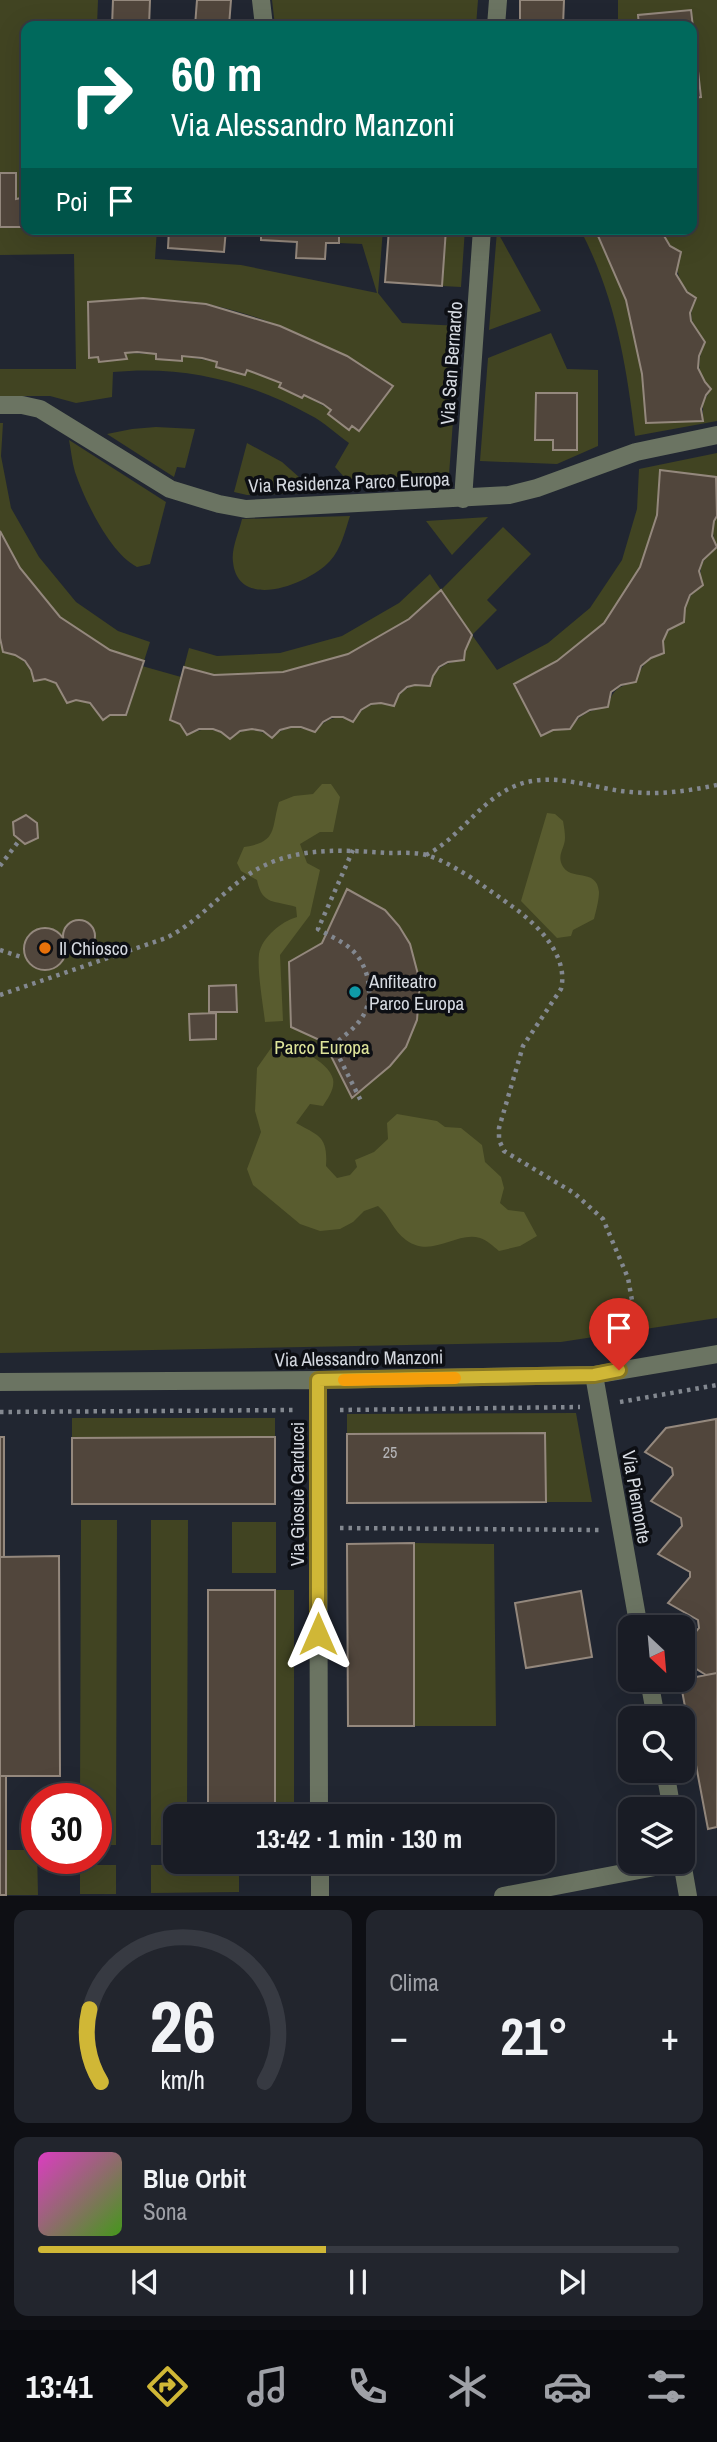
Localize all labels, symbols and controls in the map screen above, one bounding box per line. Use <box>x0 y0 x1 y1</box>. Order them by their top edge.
text: 60 m <box>171 40 263 106</box>
icon: right <box>56 49 147 140</box>
text: Via Alessandro Manzoni <box>171 103 455 146</box>
icon: arrive <box>102 182 140 220</box>
text: Poi <box>56 184 88 219</box>
street label: Via San Bernardo <box>434 300 468 426</box>
street label: Via Residenza Parco Europa <box>248 465 450 499</box>
place label: Il Chiosco <box>59 935 128 961</box>
marker: Il Chiosco <box>37 940 53 956</box>
place label: Anfiteatro Parco Europa <box>368 968 465 1016</box>
marker: Anfiteatro Parco Europa <box>347 984 363 1000</box>
park label: Parco Europa <box>274 1034 370 1060</box>
pin <box>589 1298 649 1370</box>
icon: arrive <box>600 1309 638 1347</box>
street label: Via Alessandro Manzoni <box>274 1344 444 1372</box>
street label: Via Giosuè Carducci <box>284 1422 310 1566</box>
house number: 25 <box>383 1441 397 1463</box>
street label: Via Piemonte <box>616 1448 658 1546</box>
position arrow <box>281 1597 355 1671</box>
north arrow <box>618 1615 695 1692</box>
map controls <box>618 1615 695 1874</box>
button: search <box>618 1706 695 1783</box>
speed limit sign: 30 <box>21 1783 112 1874</box>
button: layers <box>618 1797 695 1874</box>
text: 13:42 · 1 min · 130 m <box>256 1821 462 1856</box>
text: Clima <box>390 1967 439 1998</box>
text: 26 <box>150 1978 216 2076</box>
text: 21° <box>500 2001 568 2071</box>
text: − <box>390 2011 408 2062</box>
text: + <box>661 2011 679 2062</box>
text: km/h <box>161 2063 205 2097</box>
text: Blue Orbit <box>143 2161 246 2196</box>
text: Sona <box>143 2196 187 2227</box>
icon: previous <box>126 2263 164 2301</box>
icon: pause <box>339 2263 377 2301</box>
icon: next <box>553 2263 591 2301</box>
icon: directions <box>143 2362 192 2411</box>
icon: music <box>243 2362 292 2411</box>
icon: phone <box>343 2362 392 2411</box>
icon: climate <box>443 2362 492 2411</box>
icon: car <box>543 2362 592 2411</box>
icon: filters <box>642 2362 691 2411</box>
text: 13:41 <box>25 2365 93 2408</box>

